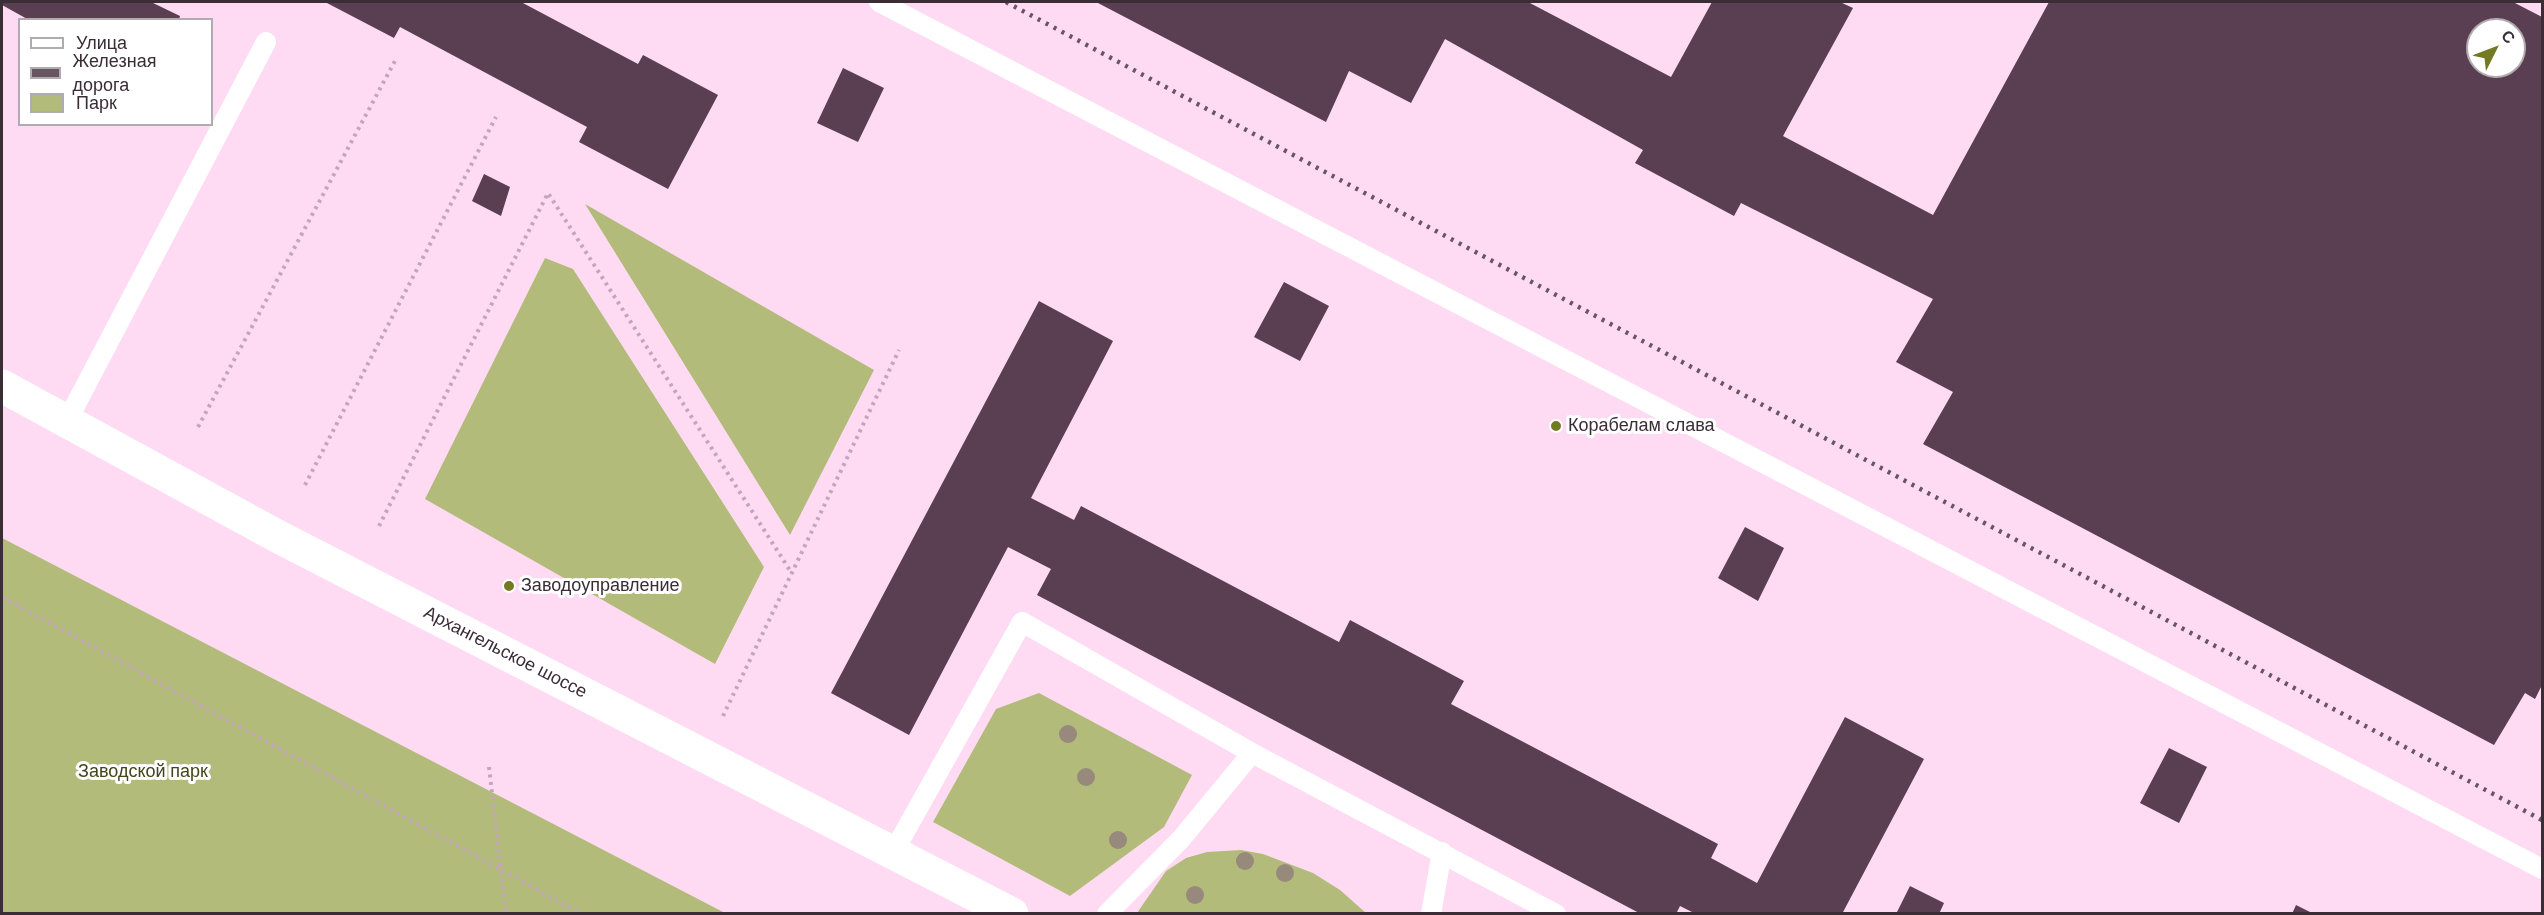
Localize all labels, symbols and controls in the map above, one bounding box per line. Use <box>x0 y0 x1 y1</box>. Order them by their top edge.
legend <box>18 18 213 126</box>
north arrow <box>2466 18 2526 78</box>
text: С <box>2497 26 2520 48</box>
text: Улица <box>76 31 127 55</box>
text: Железная дорога <box>73 49 156 97</box>
text: Парк <box>76 91 117 115</box>
place label: Корабелам слава <box>1568 415 1715 437</box>
marker: Корабелам слава <box>1549 419 1563 433</box>
place label: Заводоуправление <box>521 575 680 597</box>
marker: Заводоуправление <box>502 579 516 593</box>
street label: Архангельское шоссе <box>420 602 590 704</box>
park label: Заводской парк <box>78 761 208 783</box>

